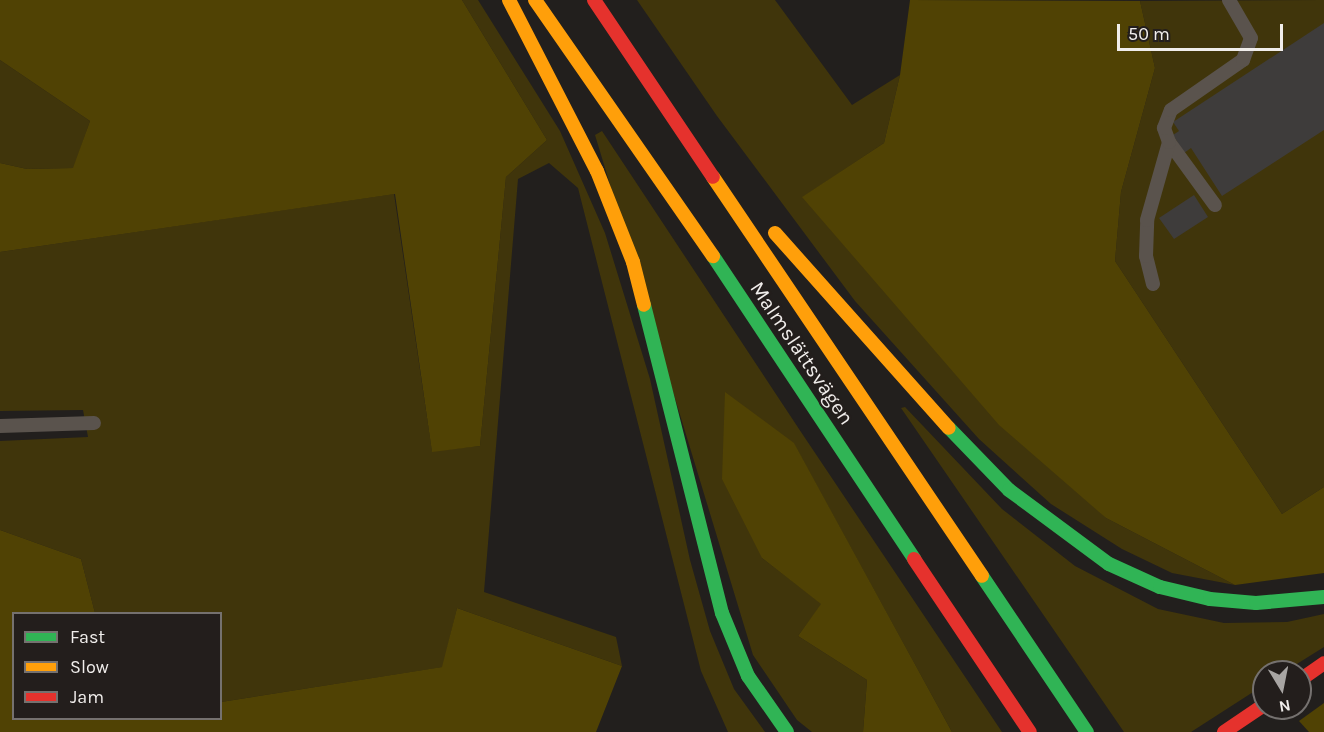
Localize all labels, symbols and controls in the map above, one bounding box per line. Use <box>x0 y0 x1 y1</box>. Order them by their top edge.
scale bar <box>1120 12 1286 50</box>
text: 50 m <box>1128 23 1170 45</box>
street label: Malmslättsvägen <box>745 276 859 430</box>
legend <box>12 612 222 720</box>
text: Fast <box>70 626 105 648</box>
text: Slow <box>70 656 109 678</box>
north arrow <box>1252 660 1312 720</box>
text: Jam <box>70 686 104 708</box>
text: N <box>1278 696 1292 717</box>

